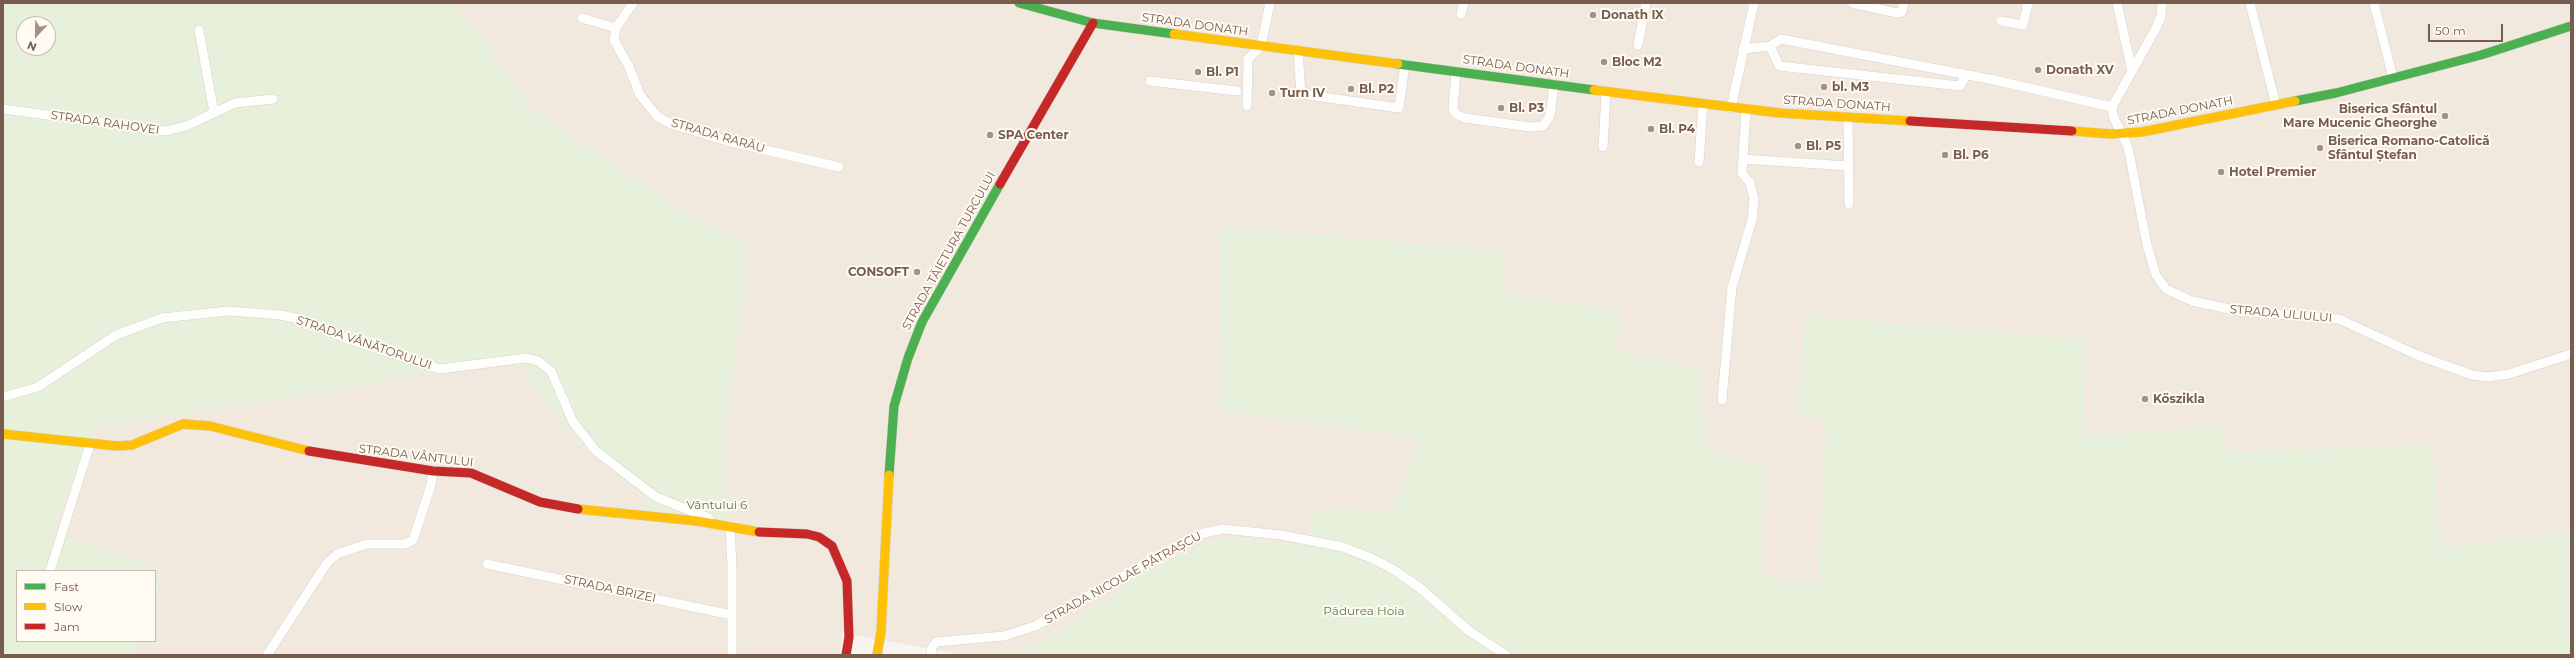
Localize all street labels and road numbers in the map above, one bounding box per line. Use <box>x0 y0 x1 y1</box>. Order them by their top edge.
street label: STRADA DONATH <box>1141 10 1249 40</box>
street label: STRADA DONATH <box>1462 52 1570 82</box>
street label: STRADA DONATH <box>1783 93 1891 115</box>
street label: STRADA DONATH <box>2126 94 2234 128</box>
street label: STRADA RAHOVEI <box>50 108 160 138</box>
street label: STRADA RARĂU <box>669 116 767 156</box>
street label: STRADA TĂIETURA TURCULUI <box>899 169 999 333</box>
street label: STRADA ULIULUI <box>2229 302 2333 326</box>
street label: STRADA VÂNĂTORULUI <box>294 313 434 373</box>
street label: STRADA VÂNTULUI <box>358 442 474 470</box>
street label: STRADA NICOLAE PĂTRAȘCU <box>1042 529 1204 627</box>
street label: STRADA BRIZEI <box>563 572 657 606</box>

